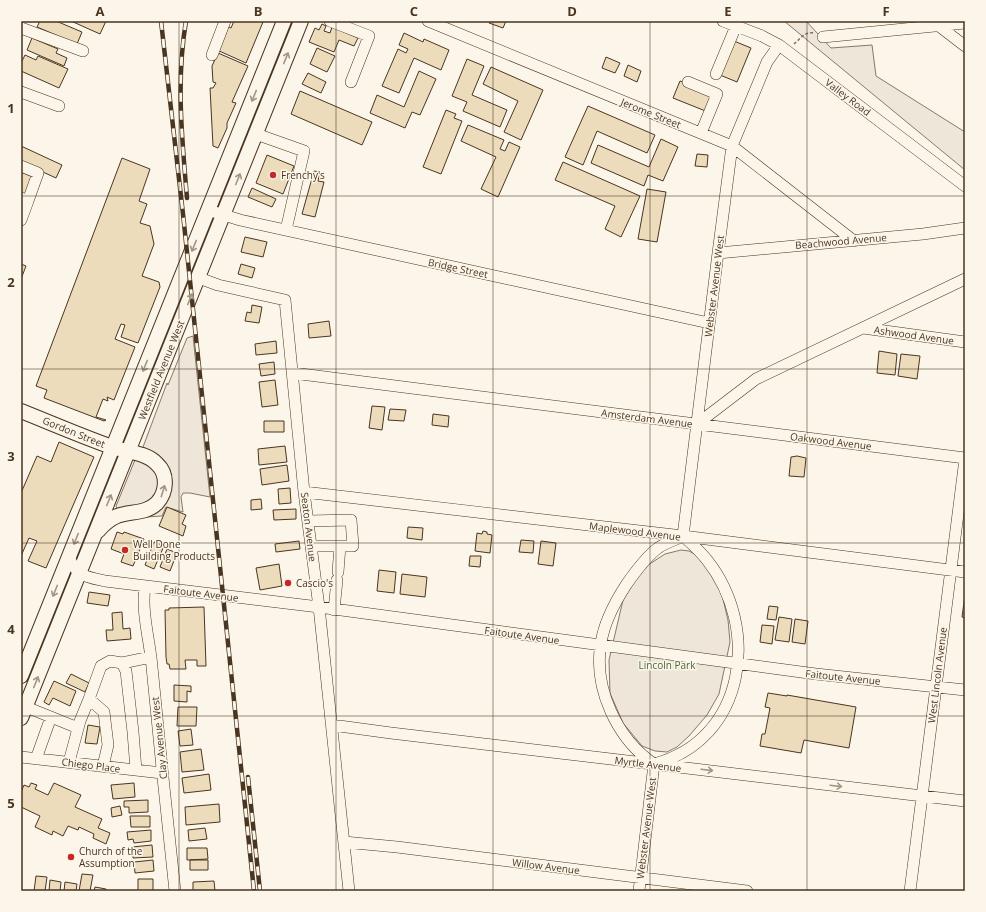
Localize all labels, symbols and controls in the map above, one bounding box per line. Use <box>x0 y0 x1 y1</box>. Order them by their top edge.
text: A <box>96 2 105 20</box>
text: B <box>254 2 263 20</box>
text: C <box>410 2 418 20</box>
text: D <box>567 2 577 20</box>
text: E <box>724 2 732 20</box>
text: F <box>882 2 890 20</box>
one-way arrow <box>283 53 291 65</box>
street label: Valley Road <box>822 75 874 119</box>
one-way arrow <box>250 90 257 102</box>
street label: Jerome Street <box>618 94 684 132</box>
text: 1 <box>7 99 15 117</box>
place label: Frenchy's <box>281 168 325 182</box>
marker: Frenchy's <box>268 170 278 180</box>
one-way arrow <box>235 174 243 186</box>
street label: Beachwood Avenue <box>795 230 888 252</box>
street label: Webster Avenue West <box>701 234 727 338</box>
one-way arrow <box>189 239 197 251</box>
street label: Bridge Street <box>427 255 490 281</box>
text: 2 <box>7 273 15 291</box>
one-way arrow <box>187 294 194 306</box>
street label: Westfield Avenue West <box>135 318 188 422</box>
street label: Ashwood Avenue <box>873 322 955 348</box>
one-way arrow <box>141 360 149 372</box>
street label: Amsterdam Avenue <box>601 405 694 431</box>
street label: Gordon Street <box>41 413 108 451</box>
street label: Oakwood Avenue <box>789 429 873 453</box>
text: 3 <box>7 447 15 465</box>
one-way arrow <box>160 484 167 497</box>
street label: Seaton Avenue <box>298 492 320 563</box>
one-way arrow <box>105 495 113 507</box>
street label: Maplewood Avenue <box>588 518 682 544</box>
one-way arrow <box>71 533 79 545</box>
place label: Well Done Building Products <box>133 537 215 563</box>
marker: Well Done Building Products <box>120 545 130 555</box>
place label: Cascio's <box>296 576 333 590</box>
marker: Cascio's <box>283 578 293 588</box>
street label: Faitoute Avenue <box>163 581 240 605</box>
one-way arrow <box>51 585 58 597</box>
text: 4 <box>7 620 15 638</box>
street label: Faitoute Avenue <box>484 623 561 647</box>
street label: West Lincoln Avenue <box>924 626 950 724</box>
park label: Lincoln Park <box>639 658 696 672</box>
street label: Faitoute Avenue <box>805 666 882 688</box>
one-way arrow <box>32 677 40 689</box>
street label: Clay Avenue West <box>148 696 170 780</box>
street label: Myrtle Avenue <box>614 753 683 775</box>
street label: Chiego Place <box>61 754 122 776</box>
one-way arrow <box>700 767 713 774</box>
street label: Webster Avenue West <box>633 776 659 880</box>
one-way arrow <box>829 782 842 789</box>
text: 5 <box>7 794 15 812</box>
place label: Church of the Assumption <box>79 844 143 870</box>
marker: Church of the Assumption <box>66 852 76 862</box>
street label: Willow Avenue <box>511 855 581 877</box>

